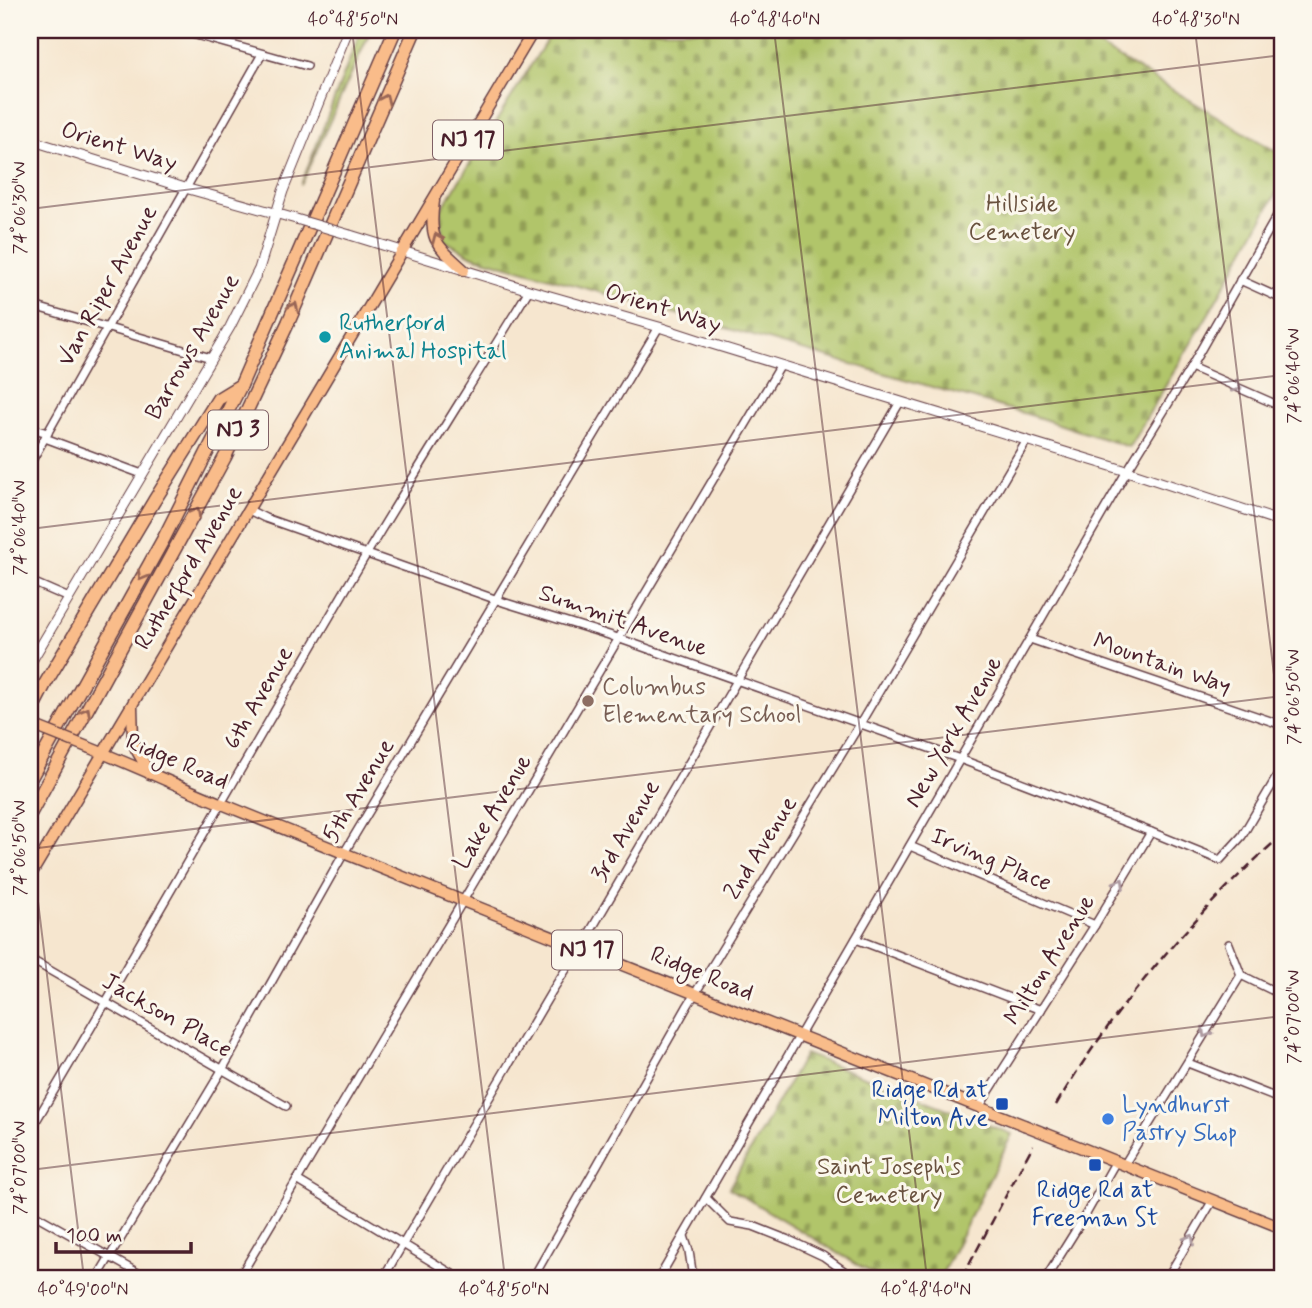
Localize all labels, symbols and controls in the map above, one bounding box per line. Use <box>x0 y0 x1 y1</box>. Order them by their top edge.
text: 40°48'50"N <box>308 8 398 32</box>
text: 40°48'40"N <box>730 8 820 32</box>
text: 40°48'30"N <box>1152 8 1240 32</box>
one-way arrow <box>377 93 391 106</box>
street label: Orient Way <box>57 115 181 179</box>
road number: NJ 17 <box>433 120 503 160</box>
text: 74°06'30"W <box>8 161 32 255</box>
park label: Hillside Cemetery <box>968 189 1076 248</box>
street label: Van Riper Avenue <box>51 200 165 372</box>
one-way arrow <box>431 233 445 245</box>
street label: Barrows Avenue <box>139 268 248 426</box>
street label: Orient Way <box>601 277 725 341</box>
one-way arrow <box>286 302 300 314</box>
place label: Rutherford Animal Hospital <box>339 308 507 367</box>
text: 74°06'40"W <box>1282 328 1306 424</box>
marker: Rutherford Animal Hospital <box>317 329 333 345</box>
one-way arrow <box>1230 379 1242 393</box>
road number: NJ 3 <box>208 410 268 450</box>
text: 74°06'40"W <box>8 480 32 576</box>
street label: Rutherford Avenue <box>128 480 252 657</box>
one-way arrow <box>187 507 201 519</box>
one-way arrow <box>137 569 150 582</box>
street label: Summit Avenue <box>534 578 712 664</box>
street label: Mountain Way <box>1089 626 1235 702</box>
street label: 6th Avenue <box>217 641 301 755</box>
text: 74°06'50"W <box>1282 649 1306 745</box>
street label: New York Avenue <box>898 650 1010 814</box>
place label: Columbus Elementary School <box>602 672 801 731</box>
marker: Columbus Elementary School <box>580 693 596 709</box>
one-way arrow <box>78 706 91 719</box>
street label: Ridge Road <box>120 726 233 799</box>
street label: 5th Avenue <box>316 733 402 849</box>
street label: Lake Avenue <box>446 749 540 875</box>
street label: 3rd Avenue <box>584 774 668 888</box>
street label: 2nd Avenue <box>717 790 805 905</box>
text: 74°06'50"W <box>8 800 32 896</box>
street label: Irving Place <box>926 821 1056 899</box>
one-way arrow <box>1112 878 1125 891</box>
street label: Milton Avenue <box>997 889 1103 1031</box>
road number: NJ 17 <box>552 931 622 970</box>
street label: Ridge Road <box>645 939 758 1011</box>
street label: Jackson Place <box>96 966 238 1066</box>
text: 74°07'00"W <box>1282 970 1306 1064</box>
one-way arrow <box>1201 1026 1214 1039</box>
place label: Ridge Rd at Milton Ave <box>872 1075 988 1134</box>
place label: Lyndhurst Pastry Shop <box>1122 1090 1238 1149</box>
marker: Ridge Rd at Milton Ave <box>994 1096 1010 1112</box>
marker: Lyndhurst Pastry Shop <box>1100 1111 1116 1127</box>
text: 74°07'00"W <box>8 1121 32 1215</box>
park label: Saint Joseph's Cemetery <box>817 1152 961 1211</box>
marker: Ridge Rd at Freeman St <box>1087 1157 1103 1173</box>
place label: Ridge Rd at Freeman St <box>1032 1175 1158 1234</box>
scale bar <box>56 1210 191 1254</box>
text: 100 m <box>66 1222 122 1250</box>
one-way arrow <box>1182 1234 1195 1247</box>
text: 40°49'00"N <box>38 1278 128 1302</box>
text: 40°48'50"N <box>459 1278 549 1302</box>
text: 40°48'40"N <box>881 1278 971 1302</box>

